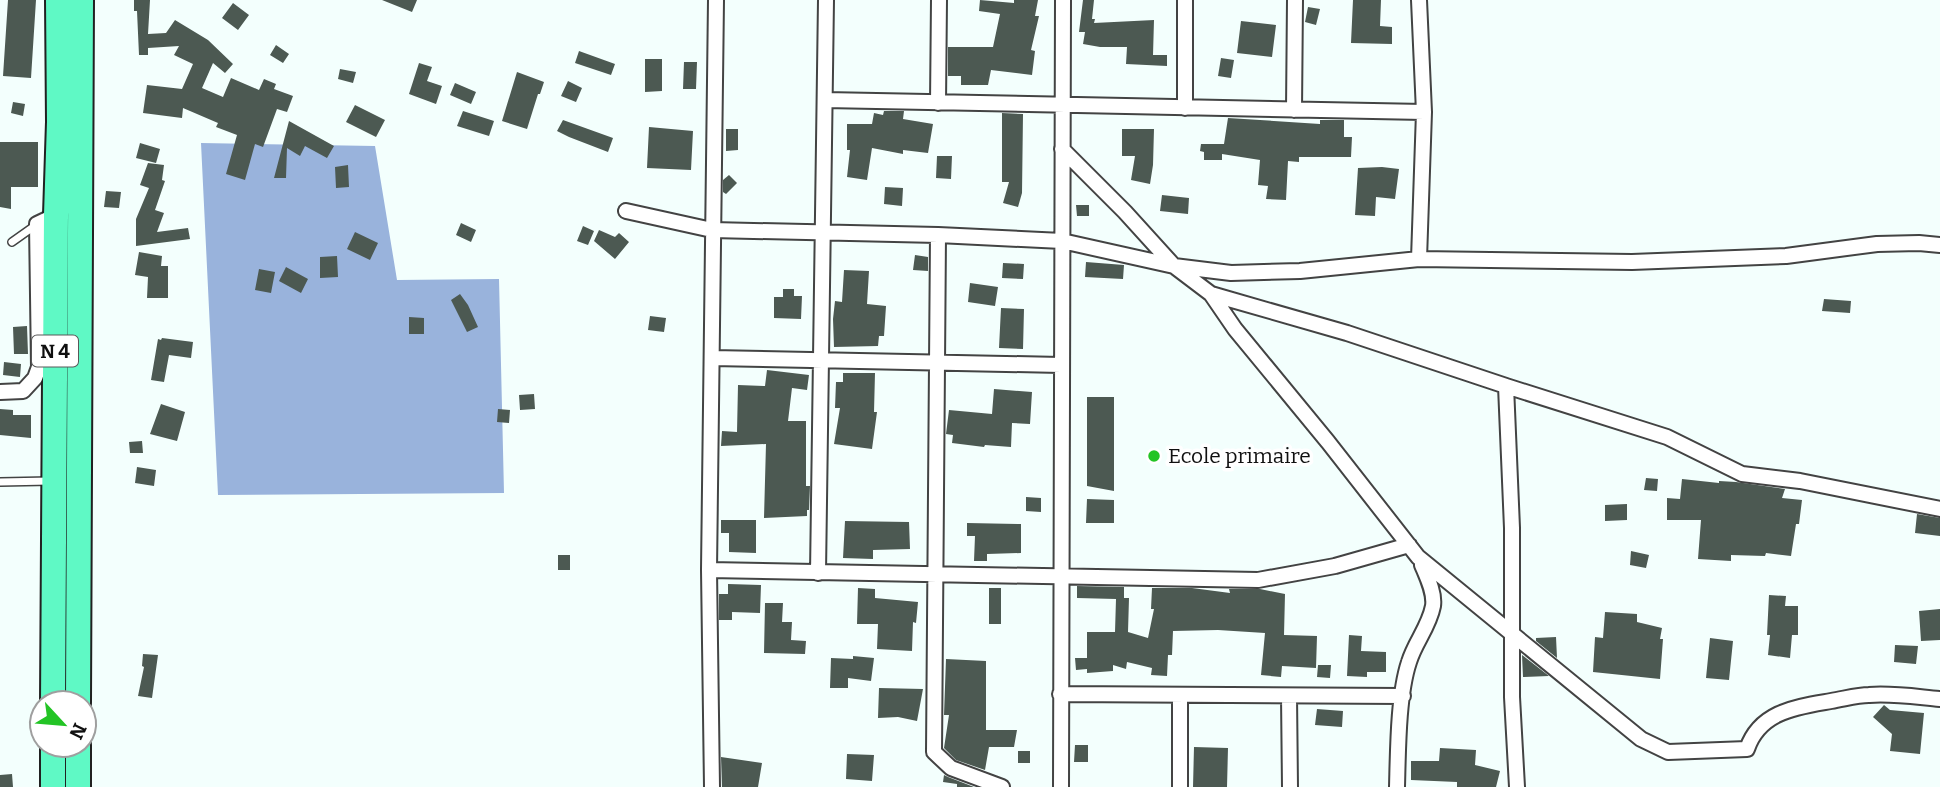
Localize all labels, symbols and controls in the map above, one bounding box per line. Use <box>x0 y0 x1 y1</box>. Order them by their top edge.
road number: N 4 <box>32 336 78 366</box>
place label: Ecole primaire <box>1168 443 1311 469</box>
marker: Ecole primaire <box>1146 448 1162 464</box>
north arrow <box>28 689 98 759</box>
text: N <box>64 720 91 743</box>

